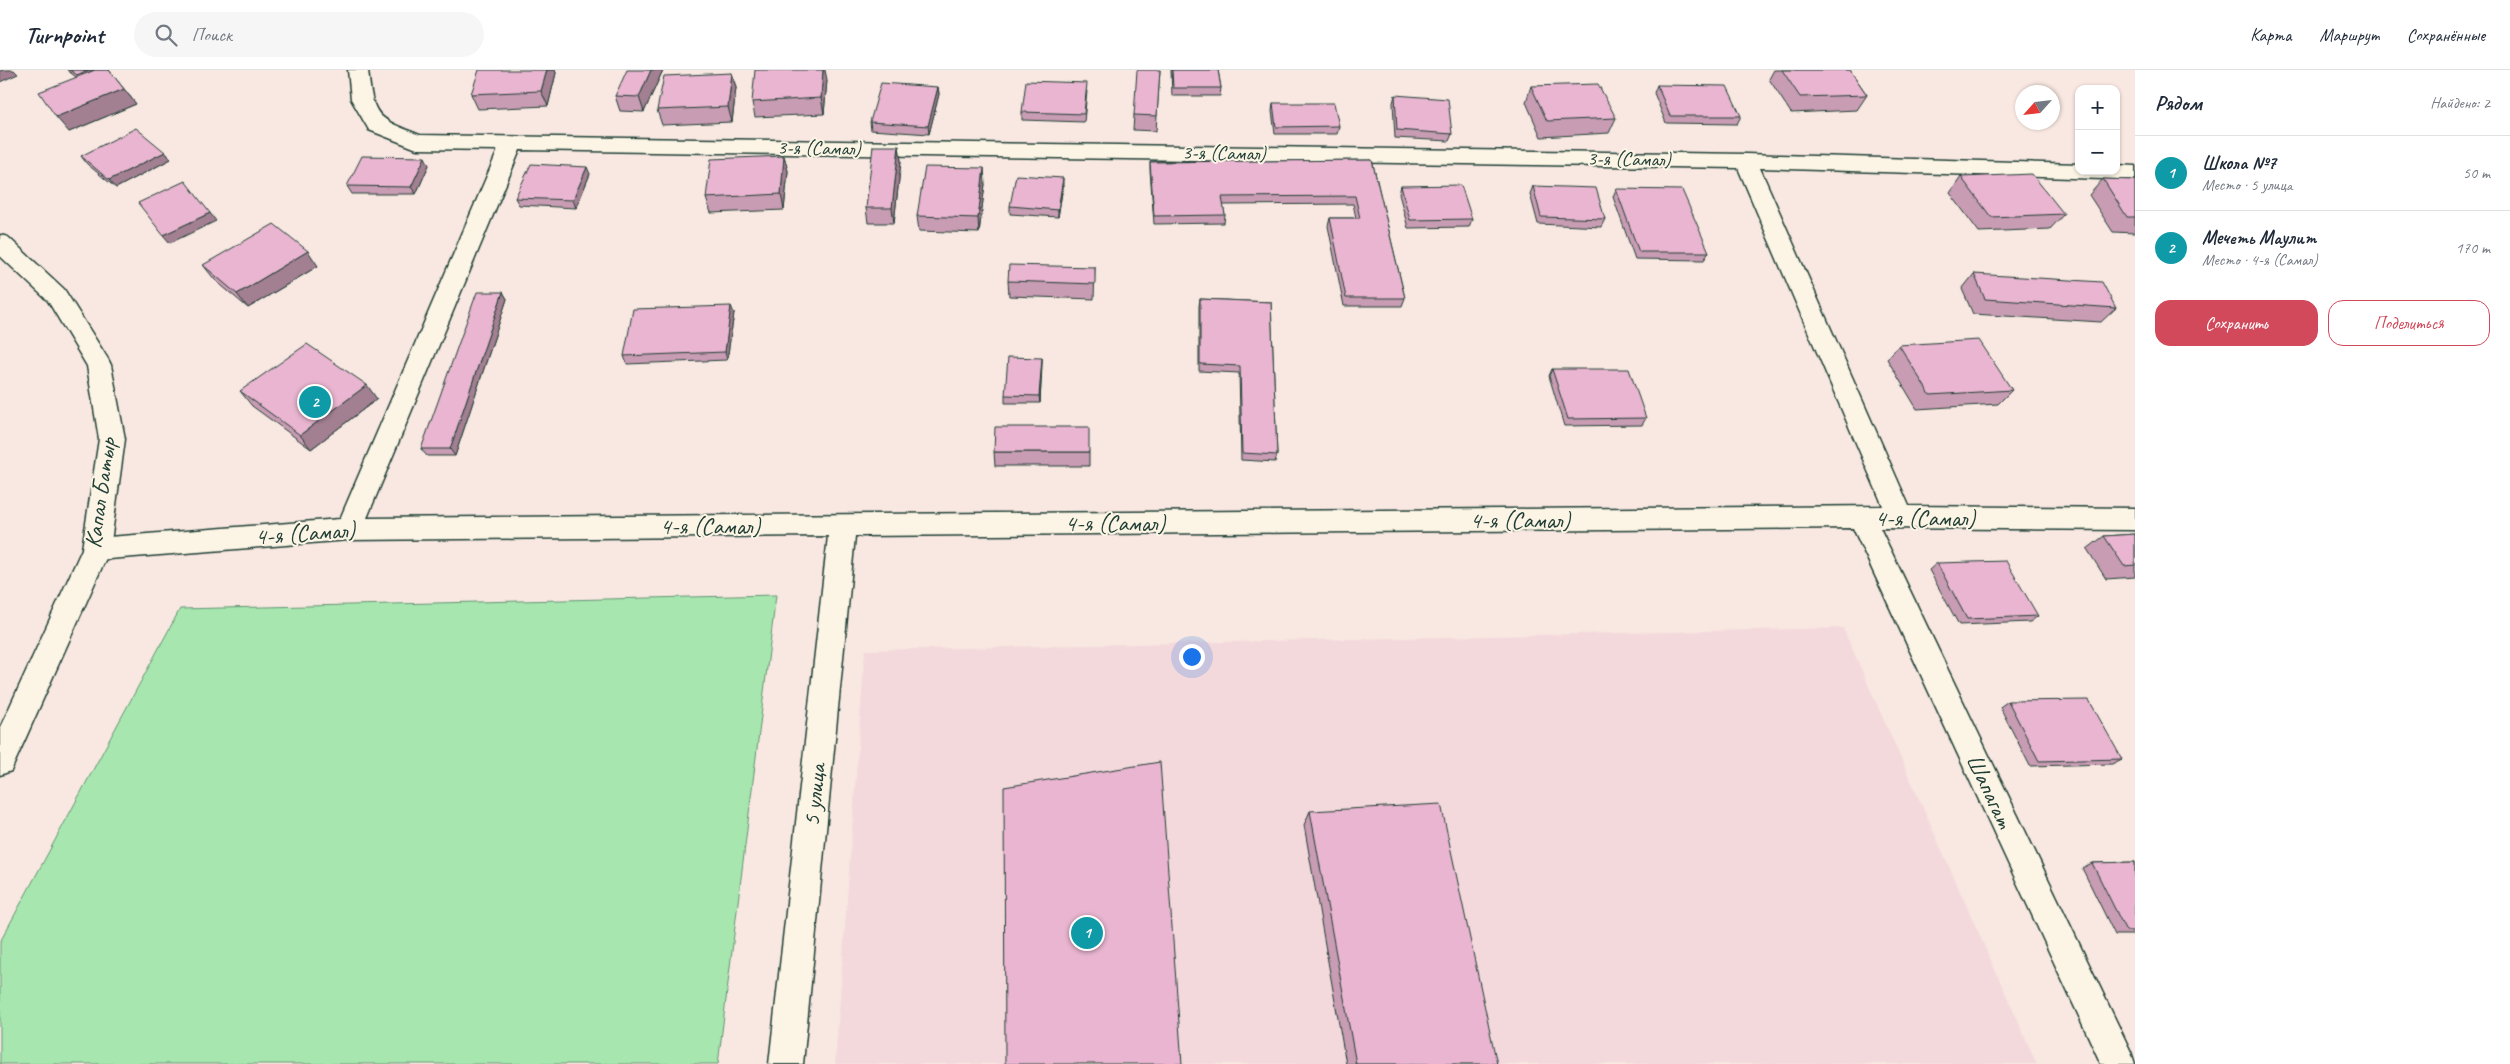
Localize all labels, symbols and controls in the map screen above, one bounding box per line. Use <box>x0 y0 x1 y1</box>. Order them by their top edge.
search box <box>134 12 484 57</box>
text: Turnpoint <box>25 20 104 50</box>
icon: search <box>152 21 180 49</box>
text: Поиск <box>192 23 232 47</box>
text: Карта <box>2250 24 2291 46</box>
text: Маршрут <box>2319 24 2379 46</box>
text: Сохранённые <box>2407 24 2485 46</box>
north arrow <box>2015 85 2060 130</box>
map controls <box>2075 85 2120 175</box>
button: + <box>2075 85 2120 130</box>
text: Рядом <box>2155 90 2202 116</box>
text: Найдено: 2 <box>2430 93 2490 113</box>
button: − <box>2075 130 2120 175</box>
street label: 3-я (Самал) <box>777 135 862 161</box>
street label: 3-я (Самал) <box>1182 140 1267 166</box>
street label: 3-я (Самал) <box>1587 146 1672 172</box>
text: Школа №7 <box>2202 151 2276 175</box>
text: 1 <box>2167 163 2175 183</box>
text: 50 m <box>2463 163 2490 183</box>
text: Место · 5 улица <box>2202 175 2292 195</box>
text: Мечеть Маулит <box>2202 226 2316 250</box>
text: 2 <box>2167 238 2175 258</box>
text: 170 m <box>2456 238 2490 258</box>
text: Место · 4-я (Самал) <box>2202 250 2317 270</box>
button: Сохранить <box>2155 300 2318 346</box>
button: Поделиться <box>2328 300 2490 346</box>
pin: 2 <box>299 383 331 421</box>
street label: Капал Батыр <box>77 435 123 550</box>
street label: 4-я (Самал) <box>1875 503 1976 533</box>
street label: 4-я (Самал) <box>1470 505 1571 535</box>
street label: 4-я (Самал) <box>1065 508 1166 538</box>
street label: 4-я (Самал) <box>660 511 761 541</box>
street label: 4-я (Самал) <box>254 514 357 551</box>
your location <box>1179 644 1205 670</box>
street label: Шапагат <box>1960 749 2020 834</box>
street label: 5 улица <box>796 760 832 828</box>
pin: 1 <box>1071 914 1103 952</box>

